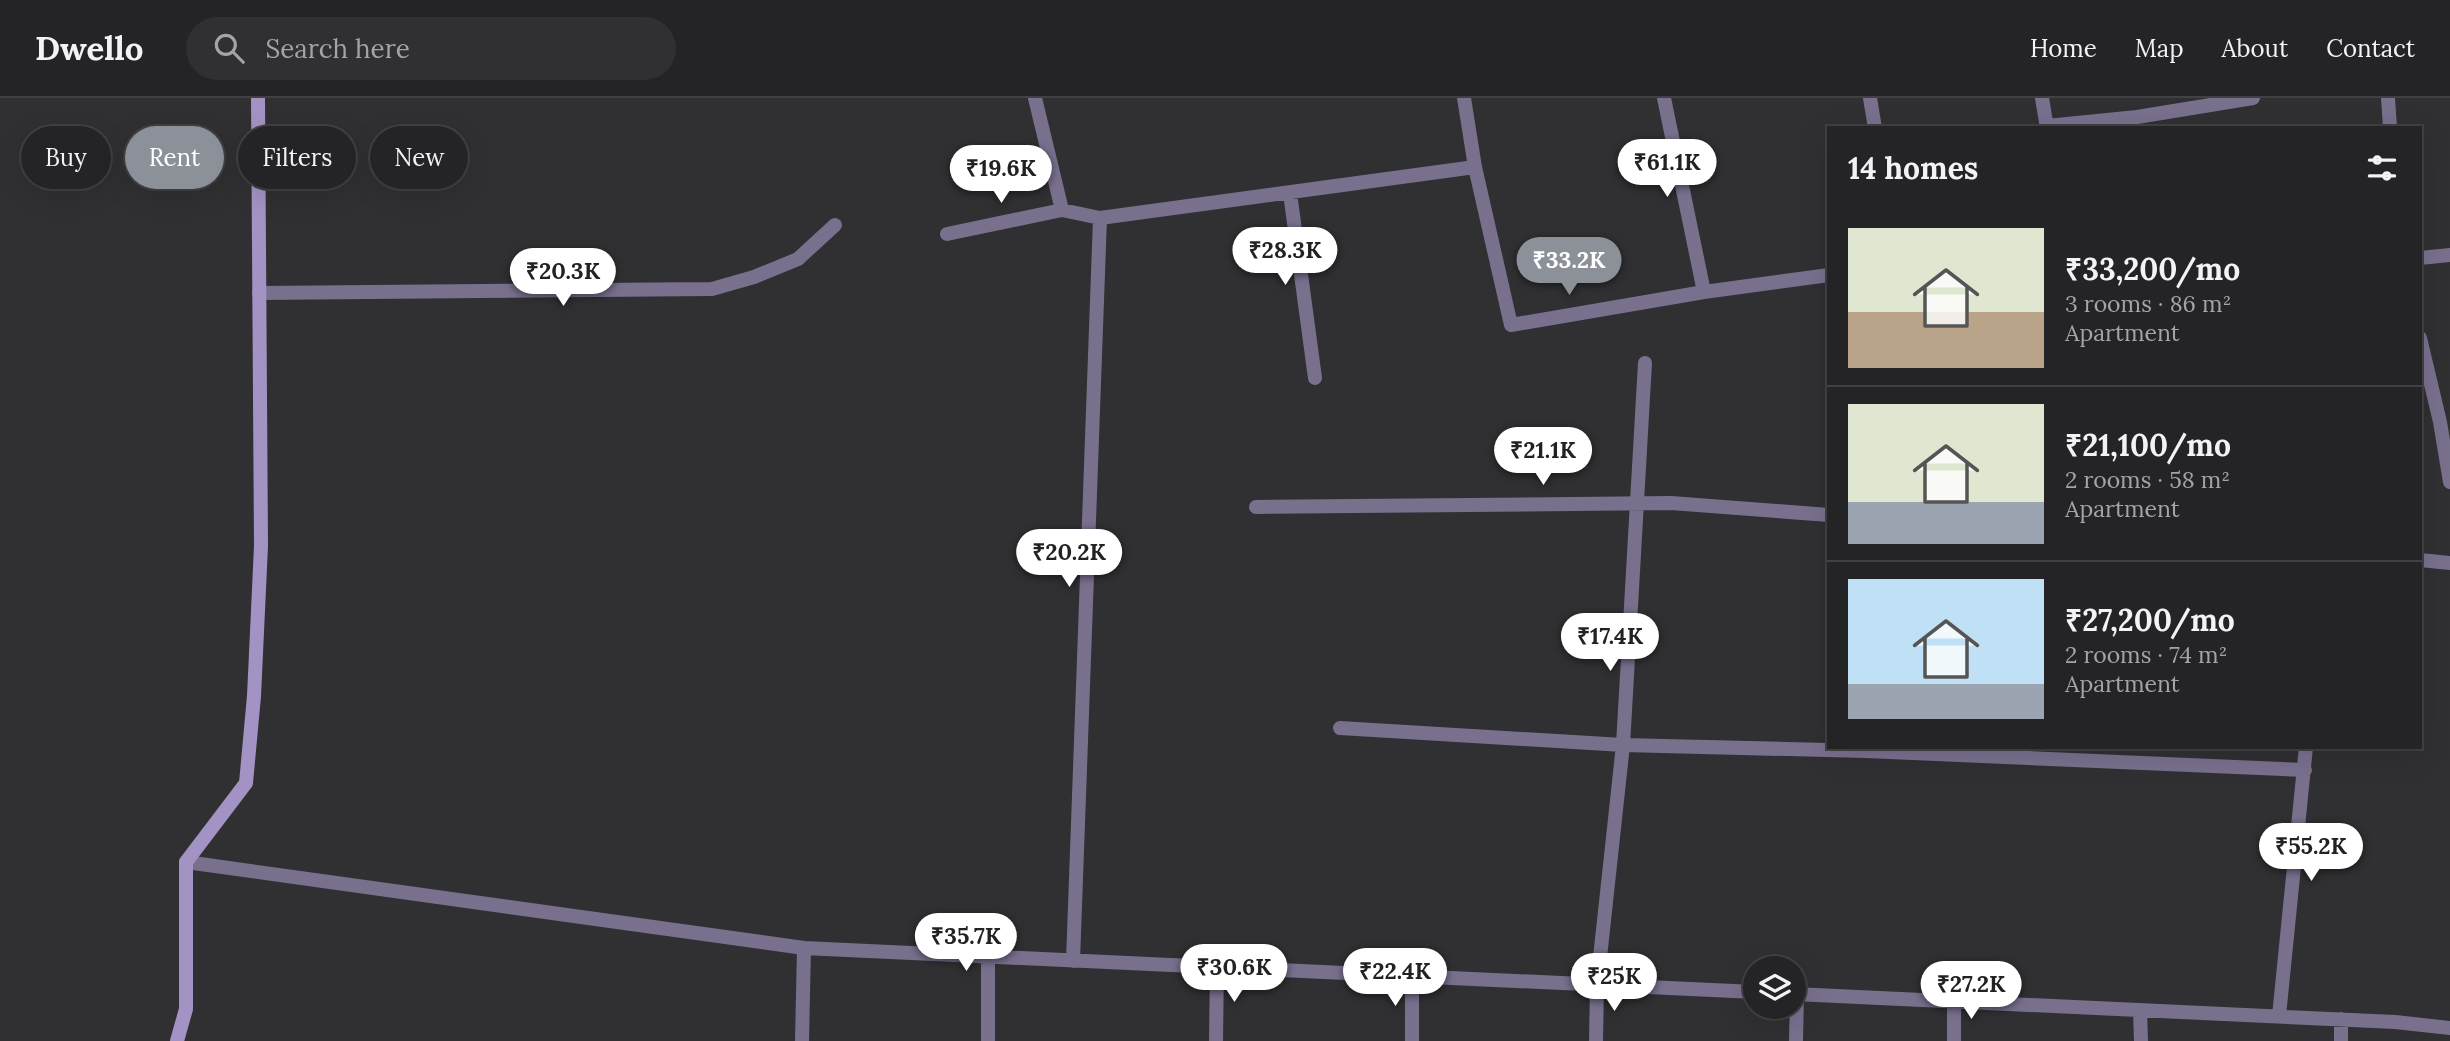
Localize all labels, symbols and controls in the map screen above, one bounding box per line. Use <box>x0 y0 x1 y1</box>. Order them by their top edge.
search box <box>186 17 676 80</box>
text: Dwello <box>35 27 144 69</box>
icon: search <box>210 29 248 67</box>
text: Search here <box>266 32 410 65</box>
text: Home <box>2030 33 2097 64</box>
text: Map <box>2135 33 2184 64</box>
text: About <box>2222 33 2288 64</box>
text: Contact <box>2326 33 2415 64</box>
chip: Buy <box>21 126 111 189</box>
chip: Rent <box>125 126 224 189</box>
chip: Filters <box>238 126 356 189</box>
chip: New <box>370 126 468 189</box>
pin: ₹61.1K <box>1610 140 1724 199</box>
pin: ₹19.6K <box>944 146 1058 205</box>
text: ₹61.1K <box>1634 147 1700 176</box>
text: 14 homes <box>1848 149 1978 187</box>
icon: filters <box>2363 149 2401 187</box>
text: ₹19.6K <box>966 153 1036 182</box>
pin: ₹28.3K <box>1228 228 1342 287</box>
text: ₹28.3K <box>1248 235 1322 264</box>
pin: ₹33.2K <box>1512 238 1626 297</box>
text: ₹33.2K <box>1533 245 1605 274</box>
pin: ₹20.3K <box>506 248 620 308</box>
text: ₹33,200/mo <box>2065 250 2240 288</box>
text: ₹20.3K <box>526 256 600 285</box>
icon: home <box>1904 256 1988 340</box>
text: 3 rooms · 86 m² <box>2065 289 2231 318</box>
text: Apartment <box>2065 318 2180 347</box>
text: ₹21,100/mo <box>2065 426 2231 464</box>
pin: ₹21.1K <box>1486 428 1600 487</box>
icon: home <box>1904 432 1988 516</box>
text: ₹21.1K <box>1510 435 1576 464</box>
text: 2 rooms · 58 m² <box>2065 465 2230 494</box>
text: Apartment <box>2065 494 2180 523</box>
pin: ₹20.2K <box>1012 530 1126 589</box>
text: ₹20.2K <box>1032 537 1106 566</box>
text: ₹27,200/mo <box>2065 601 2235 639</box>
icon: home <box>1904 607 1988 691</box>
pin: ₹17.4K <box>1553 614 1667 673</box>
text: ₹17.4K <box>1577 621 1643 650</box>
text: 2 rooms · 74 m² <box>2065 640 2227 669</box>
text: Apartment <box>2065 669 2180 698</box>
pin: ₹55.2K <box>2254 824 2368 883</box>
text: ₹55.2K <box>2275 831 2347 860</box>
pin: ₹35.7K <box>909 914 1023 973</box>
text: ₹35.7K <box>931 921 1001 950</box>
pin: ₹30.6K <box>1177 944 1291 1004</box>
pin: ₹22.4K <box>1338 948 1452 1008</box>
text: ₹30.6K <box>1196 952 1272 981</box>
pin: ₹25K <box>1573 954 1655 1013</box>
text: ₹22.4K <box>1359 956 1431 985</box>
map controls <box>1743 956 1806 1019</box>
button: layers <box>1743 956 1806 1019</box>
text: ₹25K <box>1587 961 1641 990</box>
pin: ₹27.2K <box>1914 962 2028 1021</box>
text: ₹27.2K <box>1937 969 2005 998</box>

